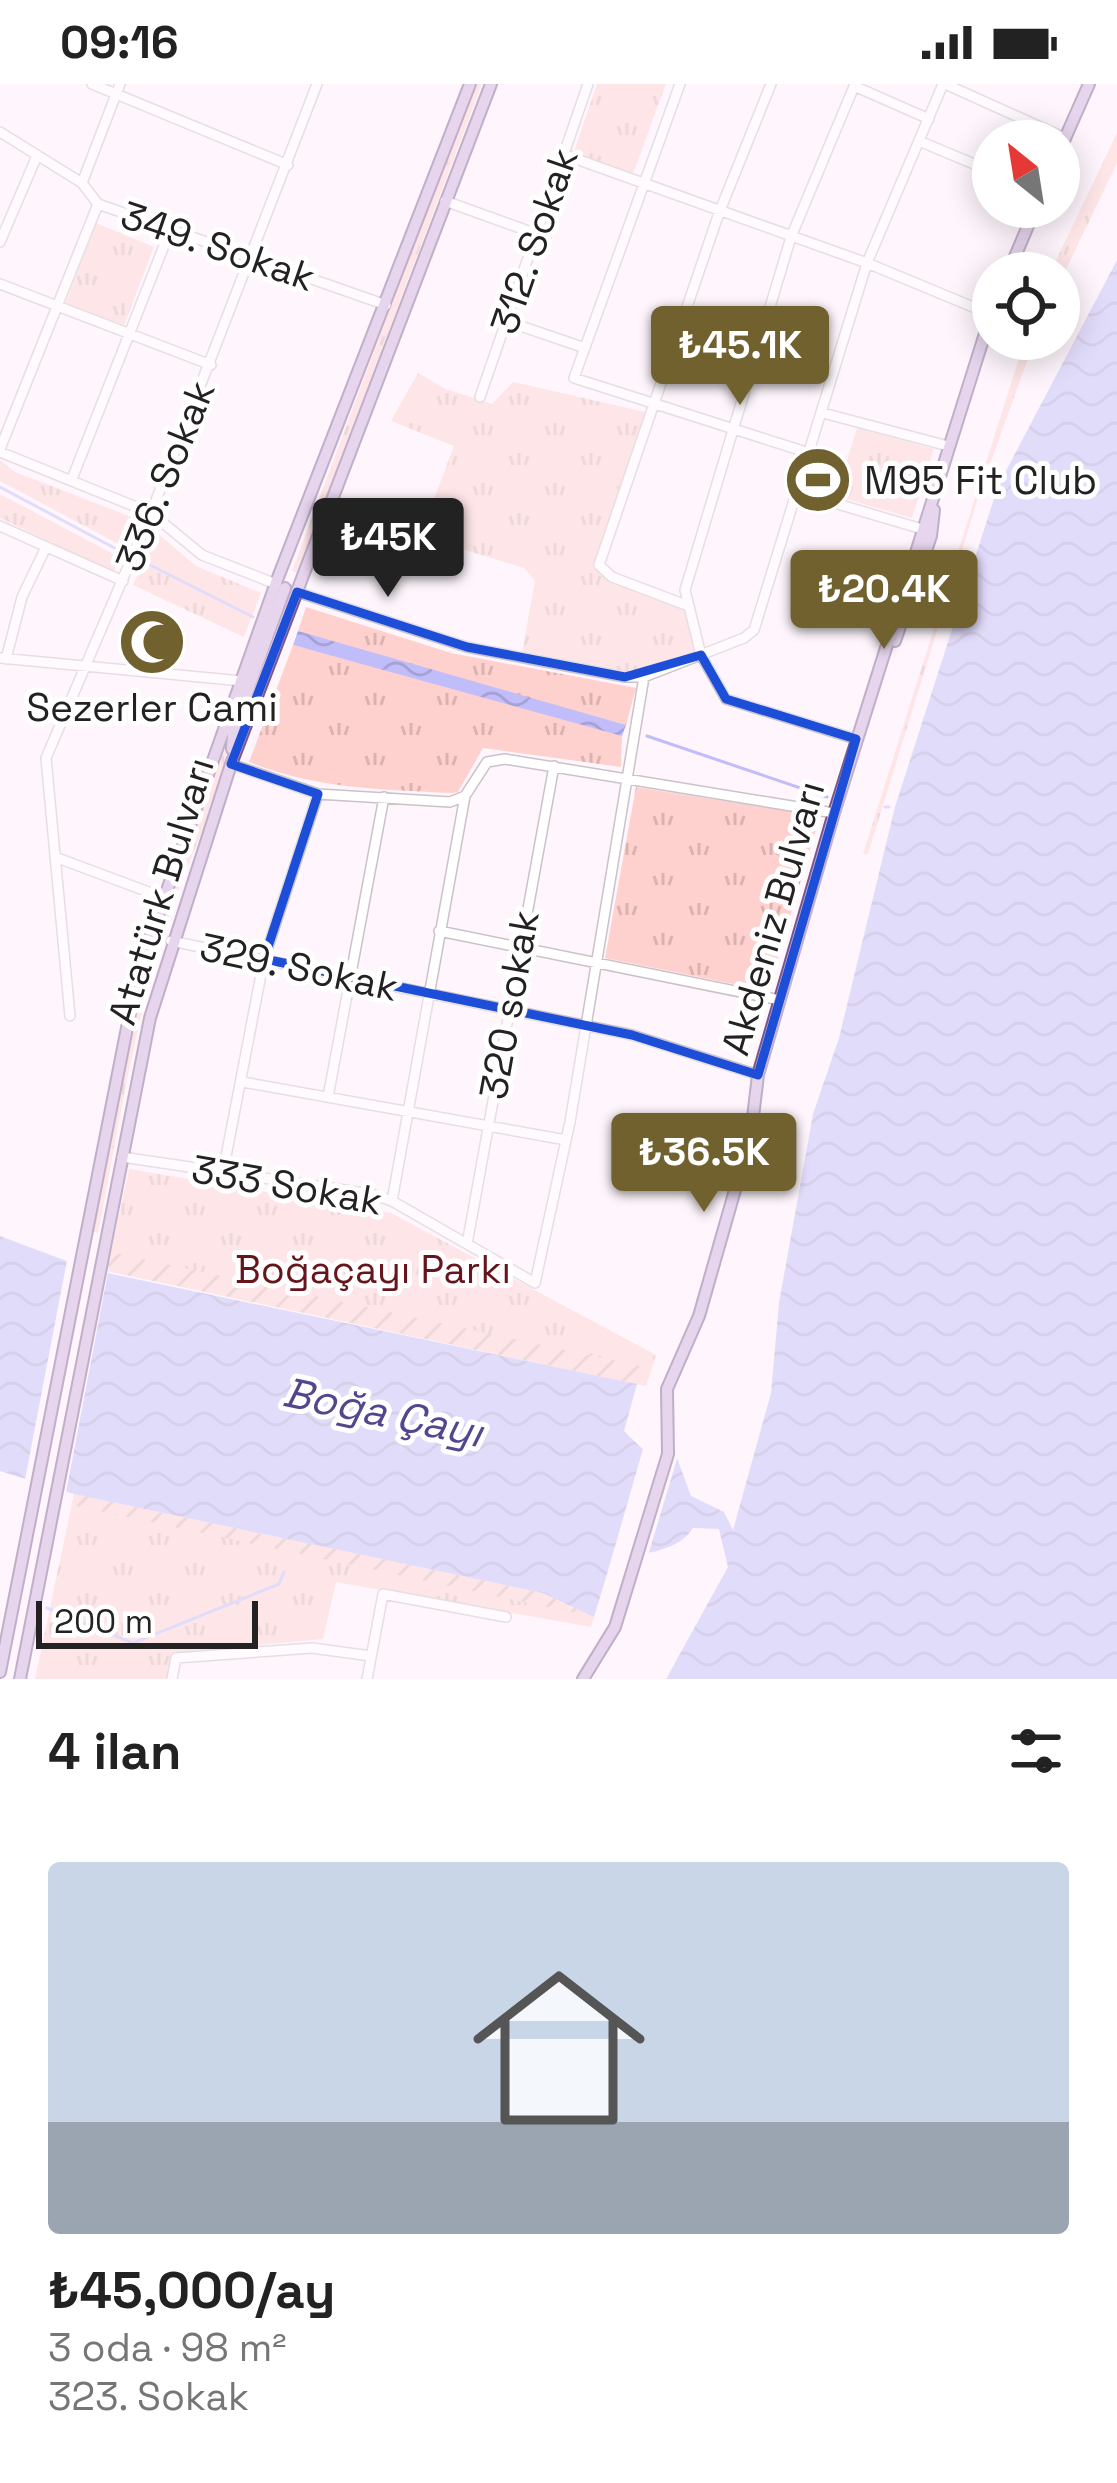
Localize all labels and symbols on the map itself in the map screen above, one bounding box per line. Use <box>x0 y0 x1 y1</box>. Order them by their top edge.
north arrow <box>972 120 1080 228</box>
street label: 312. Sokak <box>479 142 589 340</box>
street label: 349. Sokak <box>115 190 321 302</box>
pin: ₺45.1K <box>642 306 838 408</box>
street label: 336. Sokak <box>105 373 225 579</box>
sports icon: M95 Fit Club <box>783 445 853 515</box>
place label: M95 Fit Club <box>864 456 1097 505</box>
pin: ₺45K <box>317 498 459 600</box>
pin: ₺20.4K <box>786 550 982 652</box>
mosque icon: Sezerler Cami <box>117 607 187 677</box>
place label: Sezerler Cami <box>26 683 278 732</box>
street label: Atatürk Bulvarı <box>97 752 225 1030</box>
street label: Akdeniz Bulvarı <box>710 775 836 1061</box>
street label: 320 sokak <box>468 907 550 1103</box>
street label: 329. Sokak <box>196 922 402 1012</box>
pin: ₺36.5K <box>606 1113 802 1215</box>
street label: 333 Sokak <box>188 1144 386 1226</box>
park label: Boğaçayı Parkı <box>235 1245 511 1294</box>
water label: Boğa Çayı <box>279 1365 489 1459</box>
scale bar <box>36 1595 258 1648</box>

